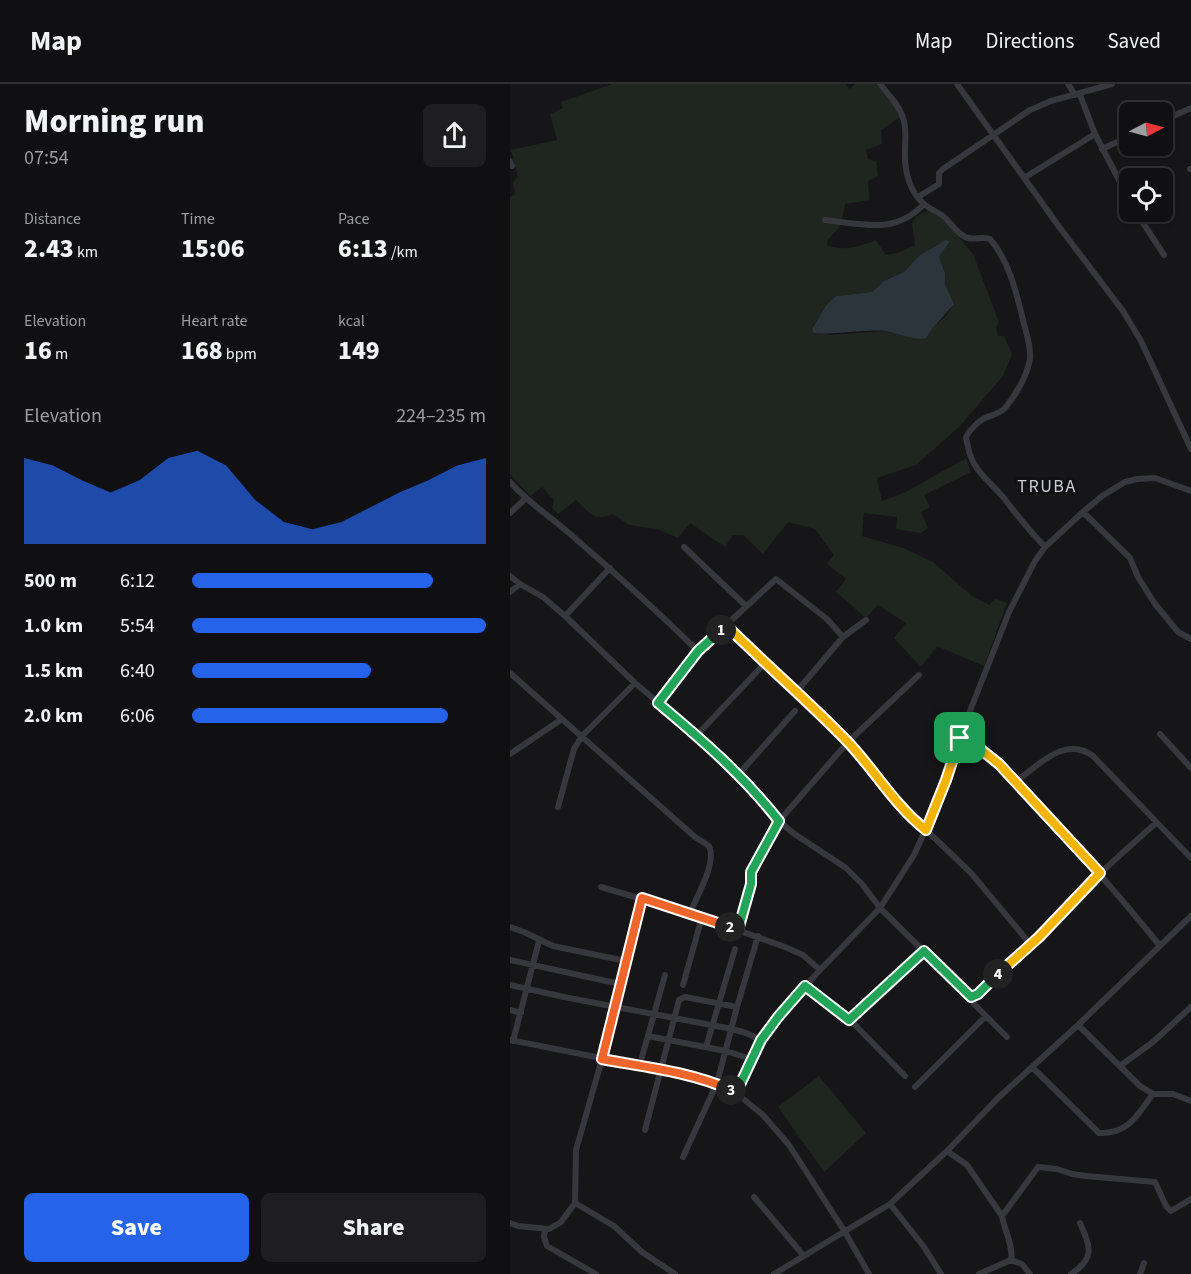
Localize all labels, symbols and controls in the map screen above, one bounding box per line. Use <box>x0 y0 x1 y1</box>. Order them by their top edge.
text: Map <box>30 21 82 61</box>
text: Map <box>915 26 953 56</box>
text: Directions <box>986 26 1074 56</box>
text: Saved <box>1107 26 1161 56</box>
text: Morning run <box>24 98 204 145</box>
north arrow <box>1119 102 1173 156</box>
map controls <box>1119 102 1173 222</box>
button: share <box>423 104 486 167</box>
text: 07:54 <box>24 144 69 172</box>
button: locate <box>1119 168 1173 222</box>
text: Distance <box>24 208 81 230</box>
text: Time <box>181 208 215 230</box>
text: Pace <box>338 208 369 230</box>
text: 2.43 <box>24 230 74 267</box>
text: 15:06 <box>181 230 245 267</box>
text: 6:13 <box>338 230 388 267</box>
text: km <box>74 241 98 263</box>
text: /km <box>388 241 418 263</box>
text: Elevation <box>24 310 86 332</box>
text: Heart rate <box>181 310 248 332</box>
text: kcal <box>338 310 365 332</box>
text: 16 <box>24 332 52 369</box>
text: 168 <box>181 332 223 369</box>
text: 149 <box>338 332 380 369</box>
text: m <box>52 343 68 365</box>
text: bpm <box>223 343 257 365</box>
text: Elevation <box>24 402 102 430</box>
text: 224–235 m <box>396 402 486 430</box>
district label: TRUBA <box>1017 474 1077 499</box>
text: 500 m <box>24 567 77 595</box>
text: 6:12 <box>120 567 155 595</box>
text: 1.0 km <box>24 612 83 640</box>
text: 5:54 <box>120 612 155 640</box>
pin: 1 <box>706 615 736 645</box>
text: 1 <box>717 619 725 641</box>
text: 1.5 km <box>24 657 83 685</box>
text: 6:40 <box>120 657 155 685</box>
text: 2.0 km <box>24 702 83 730</box>
text: 6:06 <box>120 702 155 730</box>
pin <box>934 712 985 763</box>
icon: arrive <box>943 721 976 754</box>
pin: 2 <box>715 912 745 942</box>
text: 2 <box>726 916 734 938</box>
pin: 4 <box>983 959 1013 989</box>
text: 4 <box>994 963 1002 985</box>
pin: 3 <box>716 1075 746 1105</box>
text: 3 <box>727 1079 735 1101</box>
button: Save <box>24 1193 249 1262</box>
button: Share <box>261 1193 486 1262</box>

